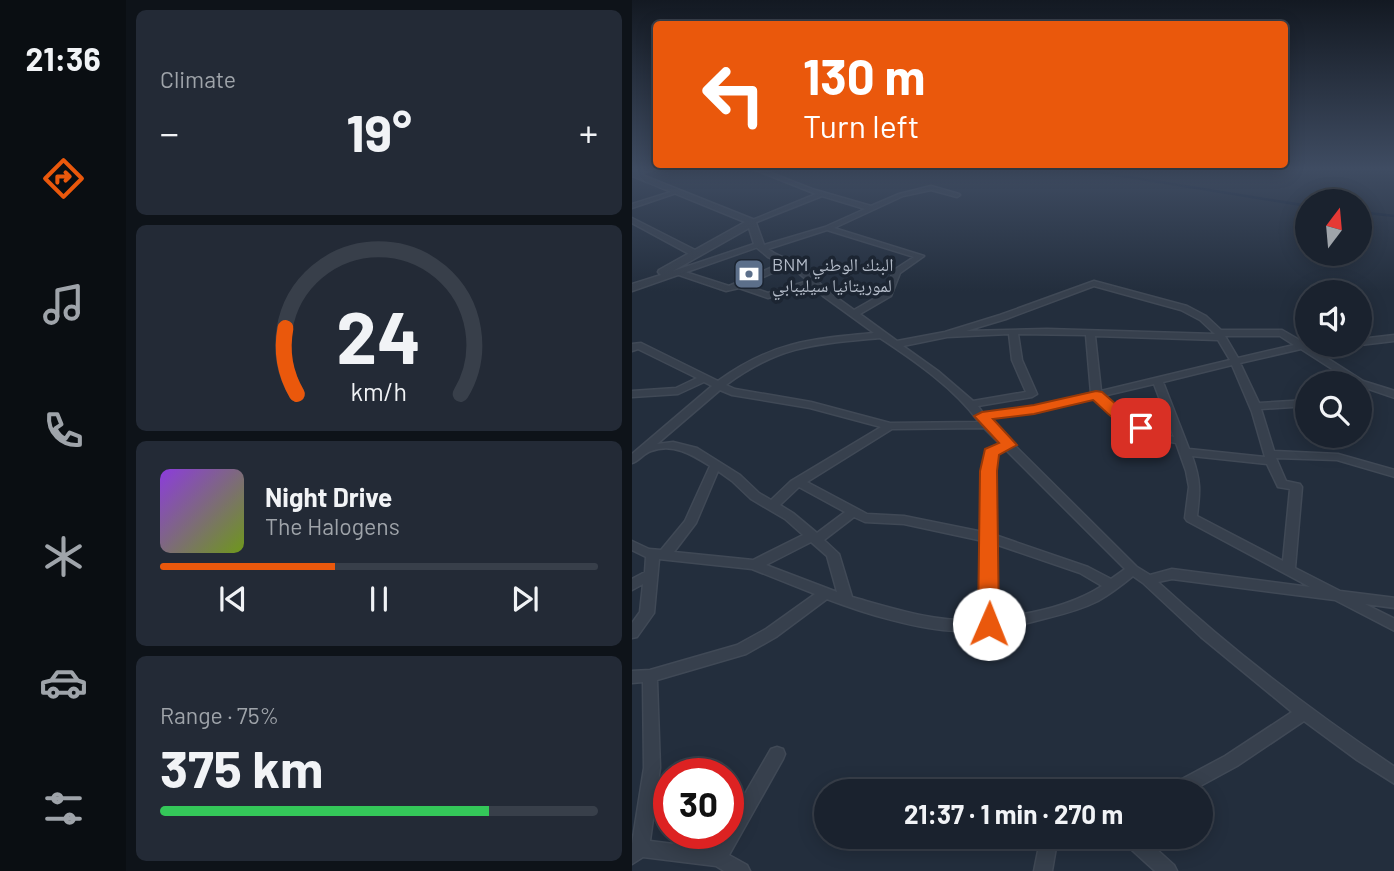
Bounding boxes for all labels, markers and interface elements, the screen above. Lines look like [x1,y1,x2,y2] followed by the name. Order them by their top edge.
[25,39,101,77] text: 21:36
[803,46,925,105] text: 130 m
[688,49,779,140] icon: left
[160,65,236,93] text: Climate
[346,100,412,162] text: 19°
[803,106,920,144] text: Turn left
[160,109,179,155] text: −
[579,109,598,155] text: +
[39,154,88,203] icon: directions
[1295,189,1372,266] north arrow
[1295,189,1372,448] map controls
[772,253,893,301] place label: BNM البنك الوطني لموريتانيا سيليبابي
[732,257,766,291] bank icon: BNM البنك الوطني لموريتانيا سيليبابي
[39,280,88,329] icon: music
[1295,280,1372,357] button: sound
[337,291,421,379] text: 24
[1295,371,1372,448] button: search
[351,376,407,406] text: km/h
[1111,398,1171,458] pin
[39,406,88,455] icon: phone
[1122,409,1160,447] icon: arrive
[265,481,392,512] text: Night Drive
[265,512,400,540] text: The Halogens
[39,532,88,581] icon: climate
[214,580,252,618] icon: previous
[360,580,398,618] icon: pause
[506,580,544,618] icon: next
[952,587,1026,661] position arrow
[39,658,88,707] icon: car
[160,701,279,729] text: Range · 75%
[160,736,323,798] text: 375 km
[653,758,744,849] speed limit sign: 30
[39,784,88,833] icon: filters
[904,798,1123,829] text: 21:37 · 1 min · 270 m

